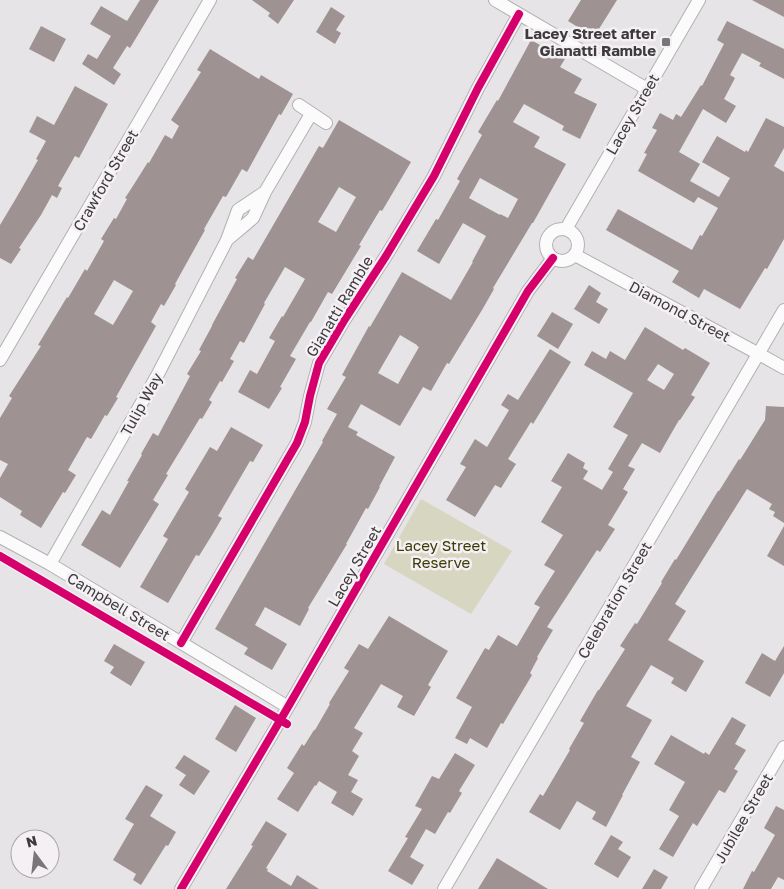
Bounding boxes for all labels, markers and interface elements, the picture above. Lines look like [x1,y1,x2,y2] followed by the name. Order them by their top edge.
[525,24,656,59] place label: Lacey Street after Gianatti Ramble
[660,36,672,48] marker: Lacey Street after Gianatti Ramble
[602,70,662,158] street label: Lacey Street
[69,126,141,234] street label: Crawford Street
[302,252,376,360] street label: Gianatti Ramble
[626,277,734,345] street label: Diamond Street
[116,369,166,439] street label: Tulip Way
[324,522,384,610] street label: Lacey Street
[396,536,486,571] park label: Lacey Street Reserve
[573,538,655,662] street label: Celebration Street
[64,568,174,644] street label: Campbell Street
[710,770,776,866] street label: Jubilee Street
[10,829,60,879] north arrow
[24,831,39,851] text: N

